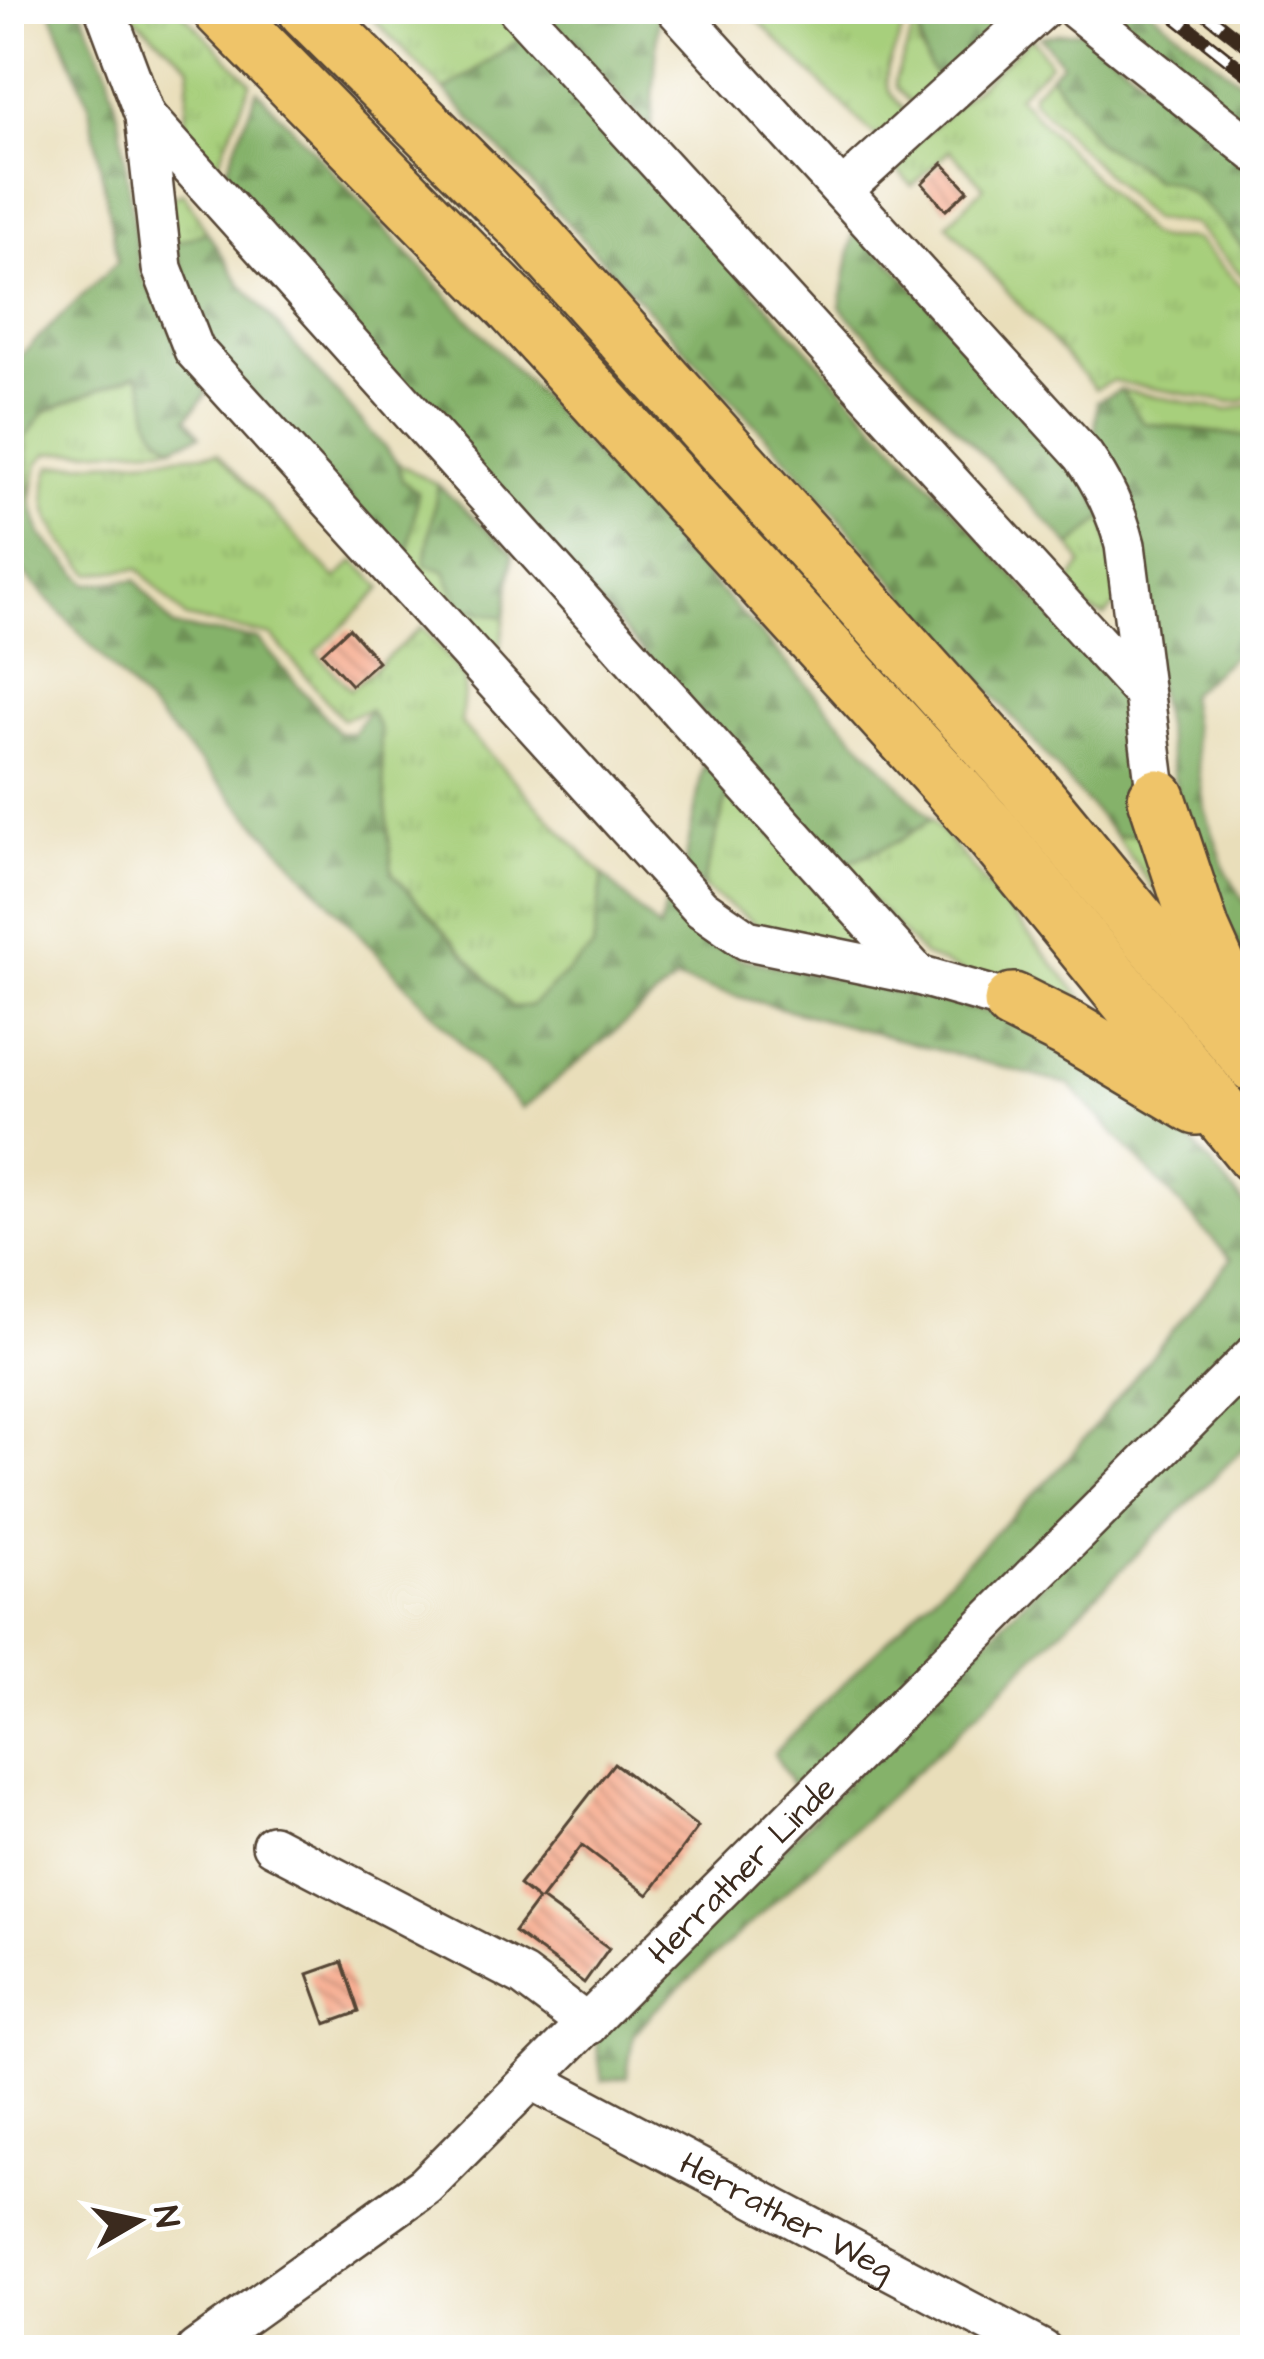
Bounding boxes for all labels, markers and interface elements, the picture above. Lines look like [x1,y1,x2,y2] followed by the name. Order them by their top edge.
[638,1766,847,1975] street label: Herrather Linde
[671,2141,901,2294] street label: Herrather Weg
[78,2161,198,2281] north arrow
[141,2203,190,2231] text: N

